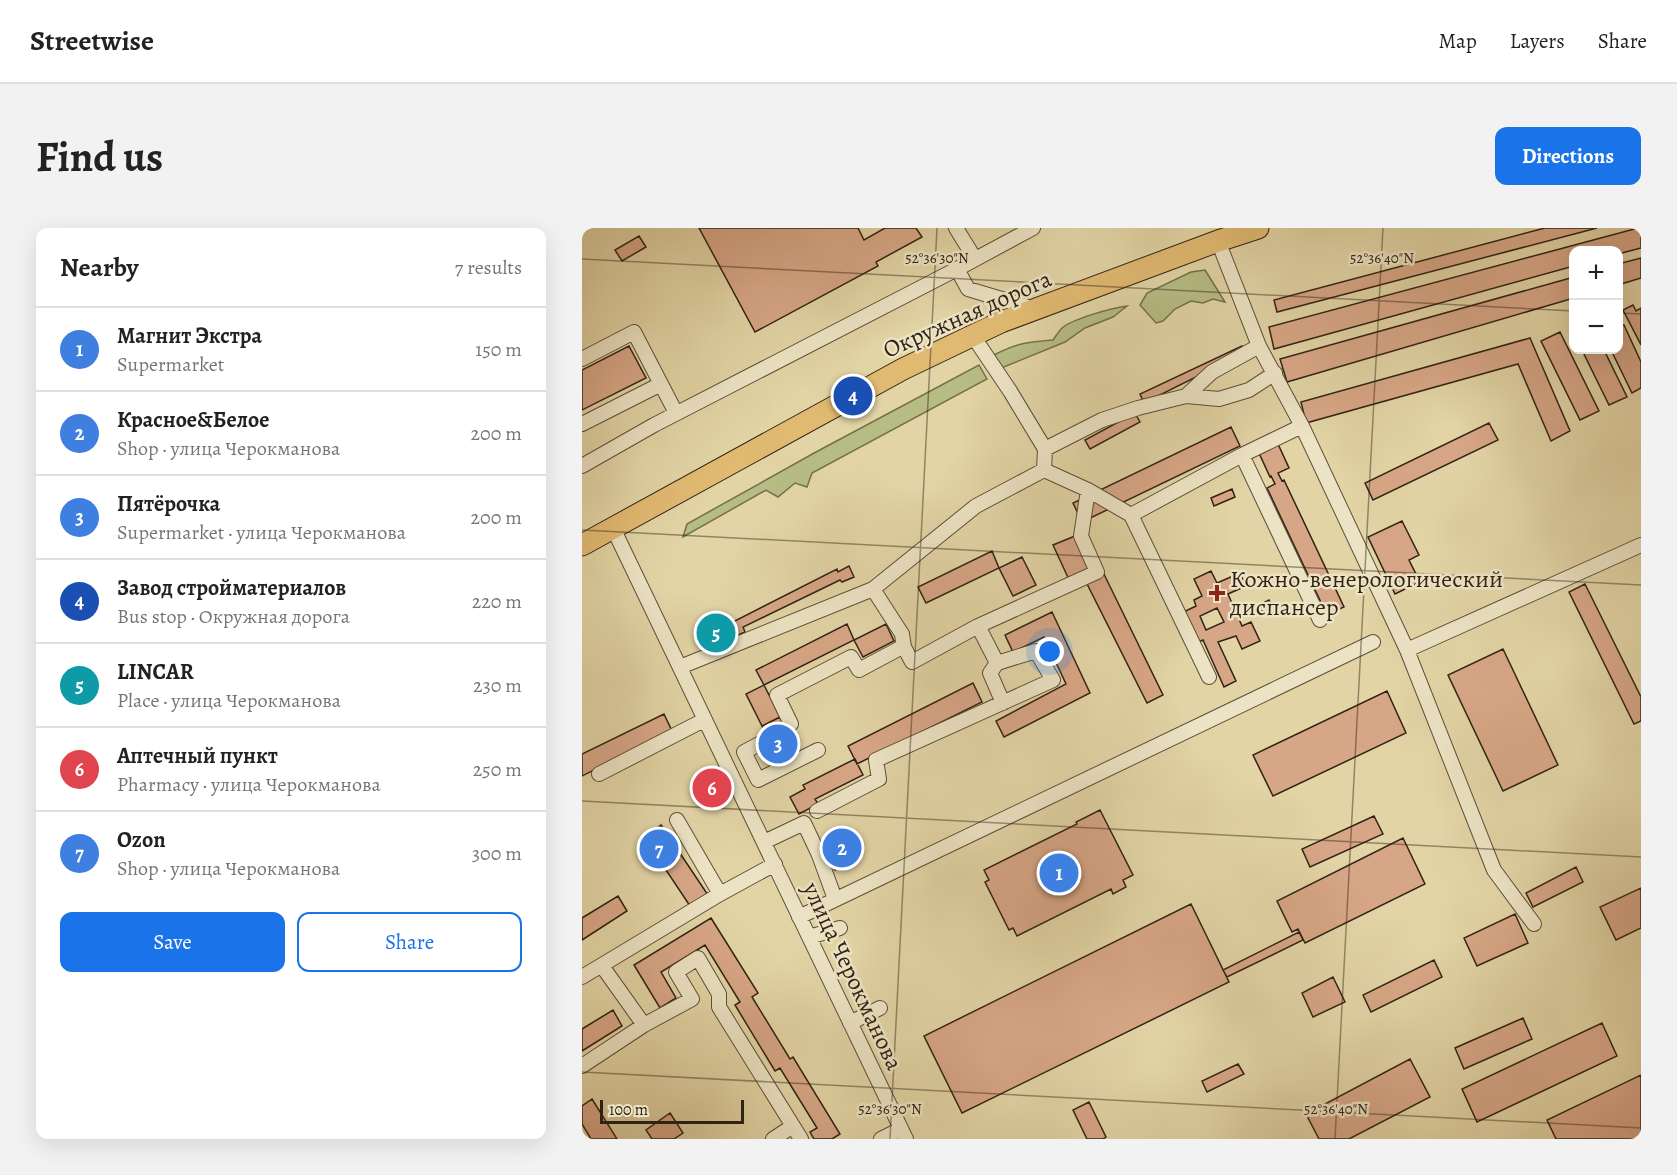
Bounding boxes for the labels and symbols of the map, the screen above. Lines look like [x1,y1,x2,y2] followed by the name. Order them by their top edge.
[905,248,969,268] text: 52°36'30"N
[1350,248,1414,268] text: 52°36'40"N
[878,262,1056,366] street label: Окружная дорога
[834,374,872,418] pin: 4
[1229,563,1503,623] place label: Кожно-венерологический диспансер
[1208,584,1226,602] marker: Кожно-венерологический диспансер
[696,610,736,656] pin: 5
[1035,637,1064,666] your location
[758,722,798,766] pin: 3
[692,766,732,810] pin: 6
[640,826,679,872] pin: 7
[822,826,862,870] pin: 2
[1040,850,1078,896] pin: 1
[795,876,911,1075] street label: улица Черокманова
[600,1097,744,1124] scale bar
[858,1099,922,1119] text: 52°36'30"N
[1304,1099,1368,1119] text: 52°36'40"N

